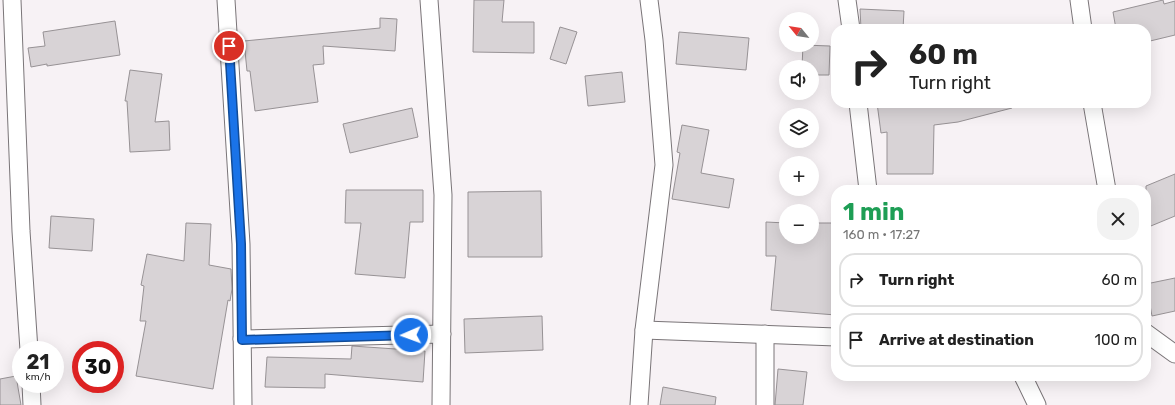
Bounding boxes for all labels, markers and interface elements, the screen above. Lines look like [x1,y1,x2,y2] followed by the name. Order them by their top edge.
[779,12,819,52] north arrow
[779,12,819,244] map controls
[212,29,246,63] pin
[218,35,240,57] icon: arrive
[909,38,978,71] text: 60 m
[843,40,895,92] icon: right
[779,60,819,100] button: sound
[909,72,991,94] text: Turn right
[779,108,819,148] button: layers
[779,156,819,196] button: +
[843,198,904,226] text: 1 min
[1097,198,1139,240] button: close
[779,204,819,244] button: −
[843,227,920,242] text: 160 m · 17:27
[845,269,867,291] icon: right
[879,271,954,289] text: Turn right
[1101,271,1137,289] text: 60 m
[390,314,432,356] position arrow
[845,329,867,351] icon: arrive
[879,331,1034,349] text: Arrive at destination
[1095,331,1137,349] text: 100 m
[72,341,124,393] speed limit sign: 30
[27,350,49,374] text: 21
[26,371,50,383] text: km/h

